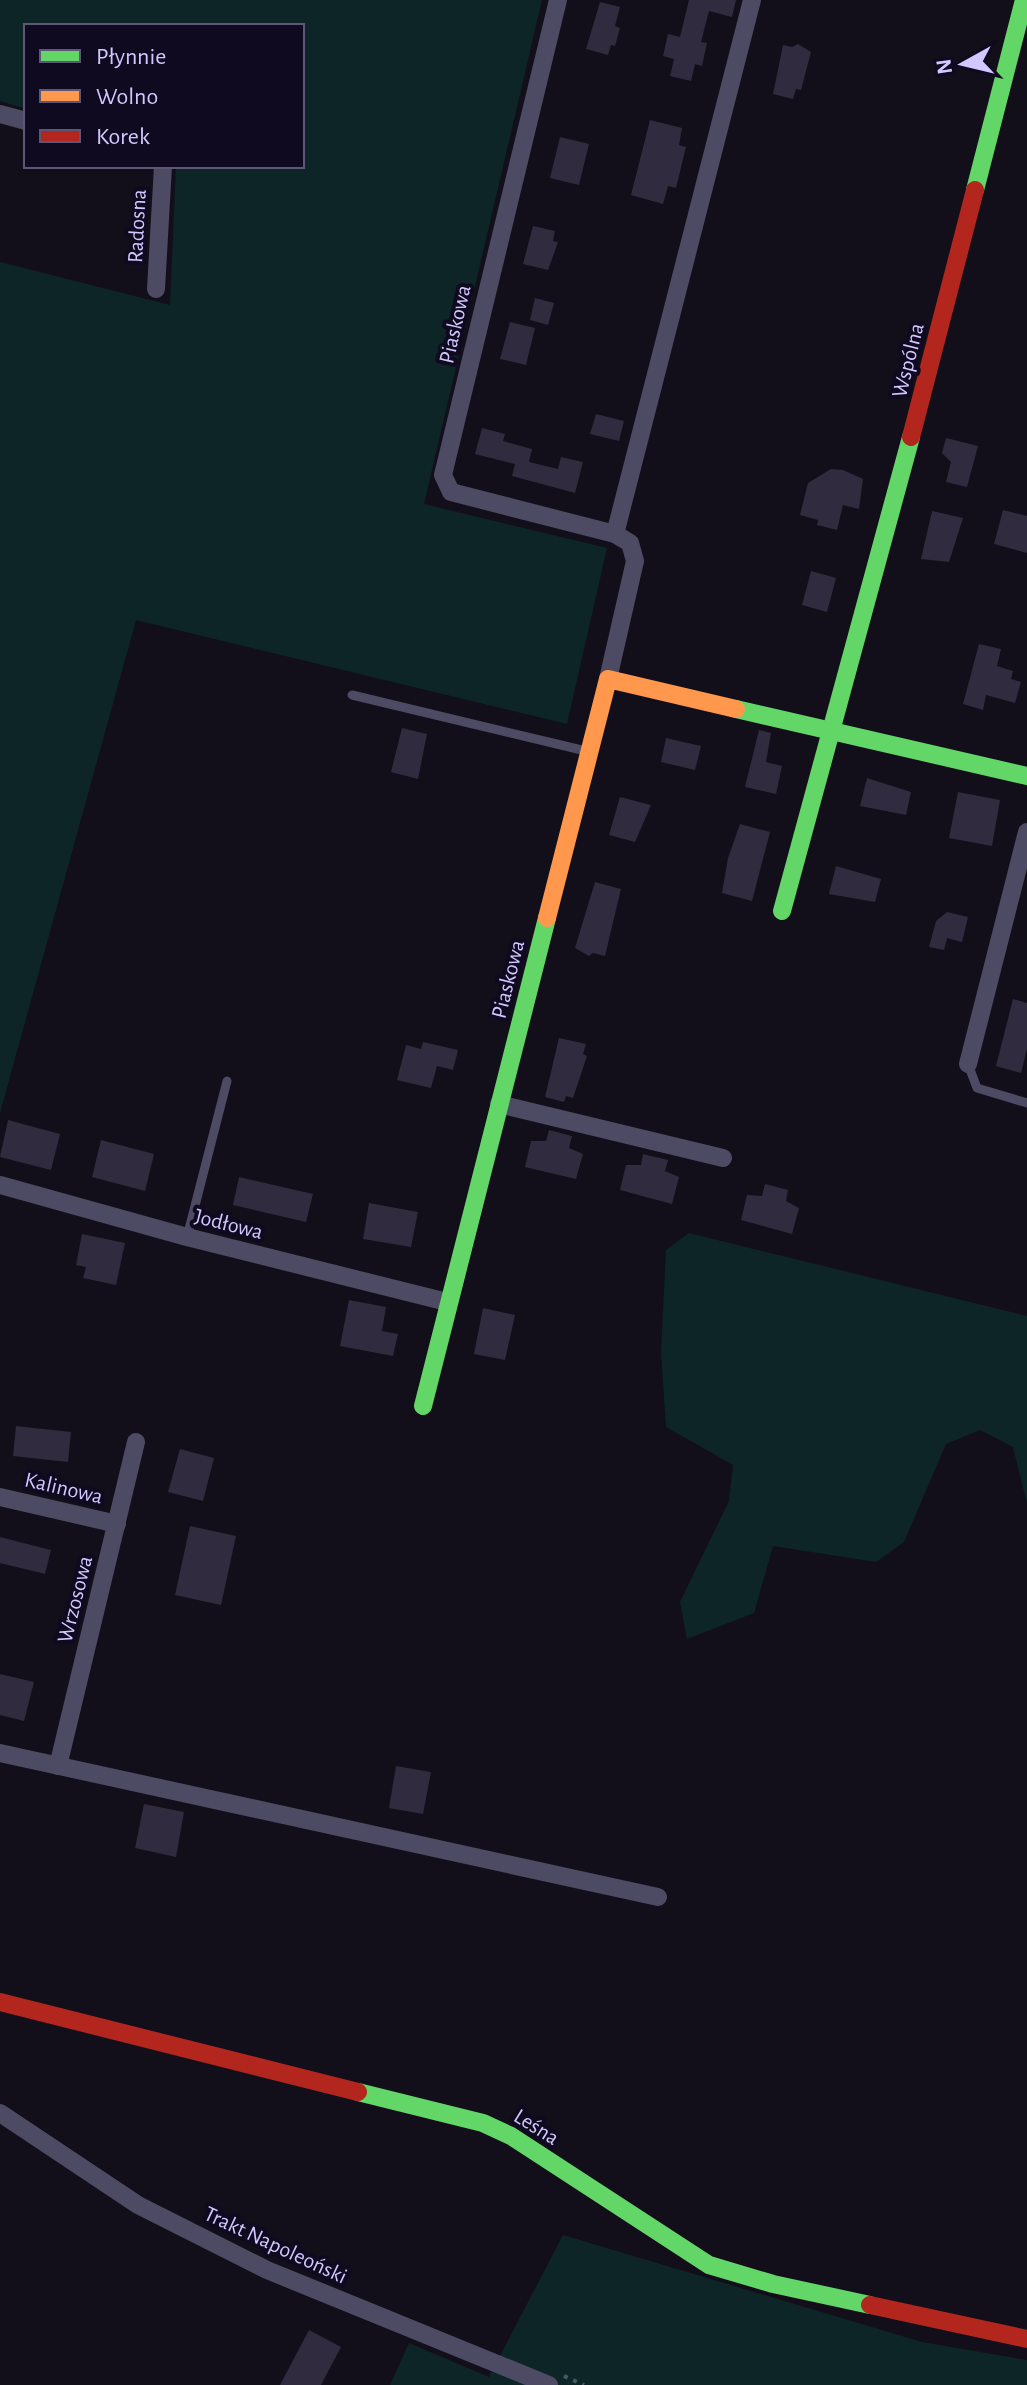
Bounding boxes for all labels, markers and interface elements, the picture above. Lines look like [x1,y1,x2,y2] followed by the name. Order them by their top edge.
[24,24,304,168] legend
[923,24,1003,104] north arrow
[96,45,166,69] text: Płynnie
[932,58,956,76] text: N
[96,85,158,109] text: Wolno
[96,125,150,149] text: Korek
[124,189,150,263] street label: Radosna
[435,283,475,366] street label: Piaskowa
[888,321,928,400] street label: Wspólna
[488,938,528,1021] street label: Piaskowa
[192,1205,265,1243] street label: Jodłowa
[23,1468,105,1508] street label: Kalinowa
[54,1554,96,1645] street label: Wrzosowa
[510,2105,563,2149] street label: Leśna
[201,2202,350,2288] street label: Trakt Napoleoński

